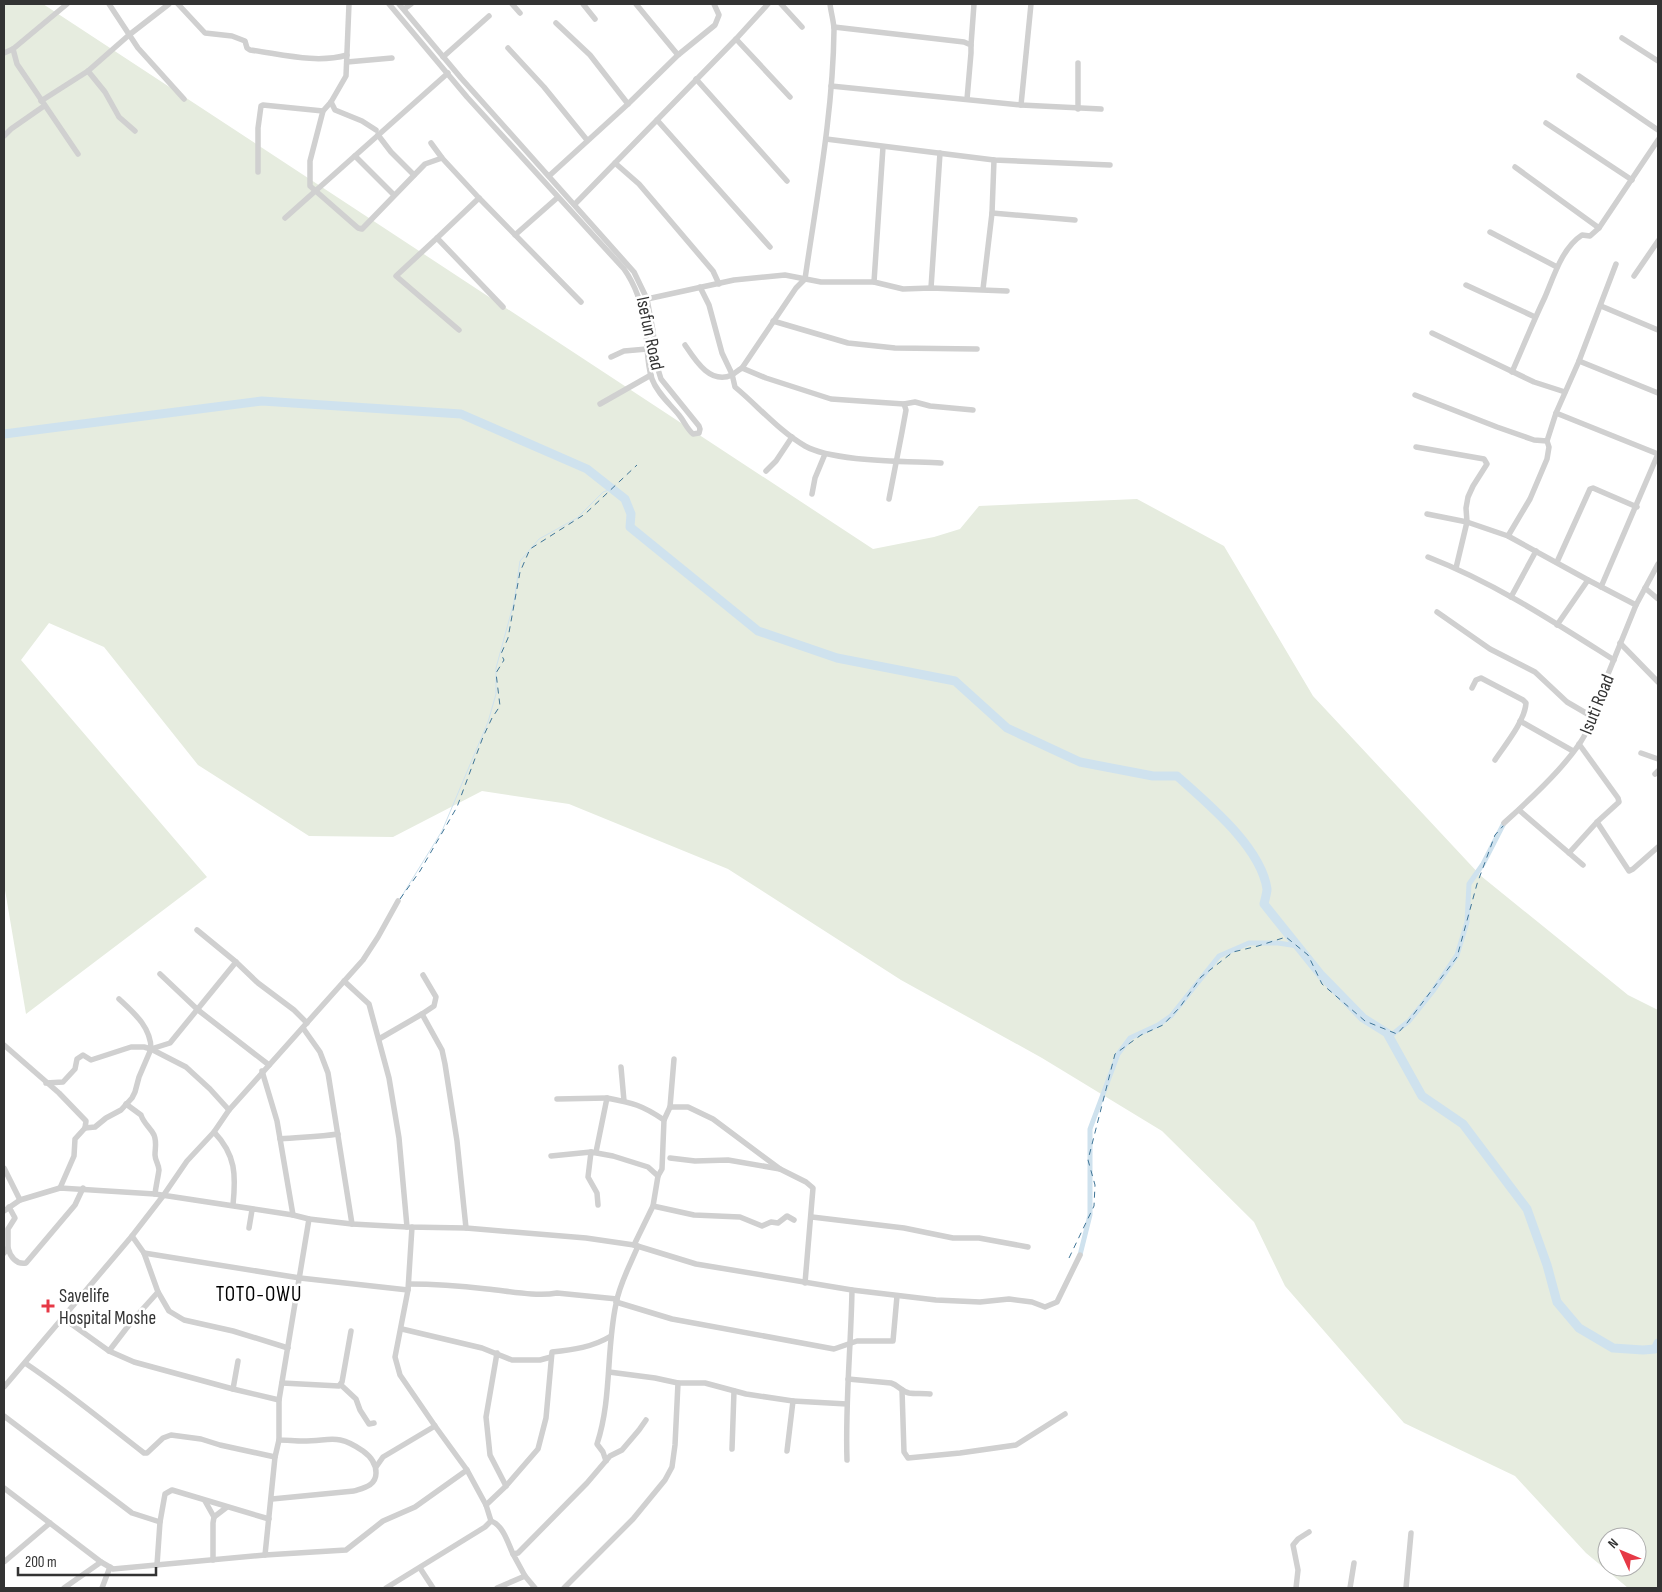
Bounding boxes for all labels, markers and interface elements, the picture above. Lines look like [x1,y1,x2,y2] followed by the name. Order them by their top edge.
[631,294,669,372] street label: Isefun Road
[1575,671,1620,738] street label: Isuti Road
[216,1282,302,1307] district label: TOTO-OWU
[59,1285,156,1330] place label: Savelife Hospital Moshe
[41,1299,55,1313] marker: Savelife Hospital Moshe
[1597,1527,1647,1577] north arrow
[1604,1535,1622,1552] text: N
[18,1544,155,1576] scale bar
[25,1553,57,1572] text: 200 m

